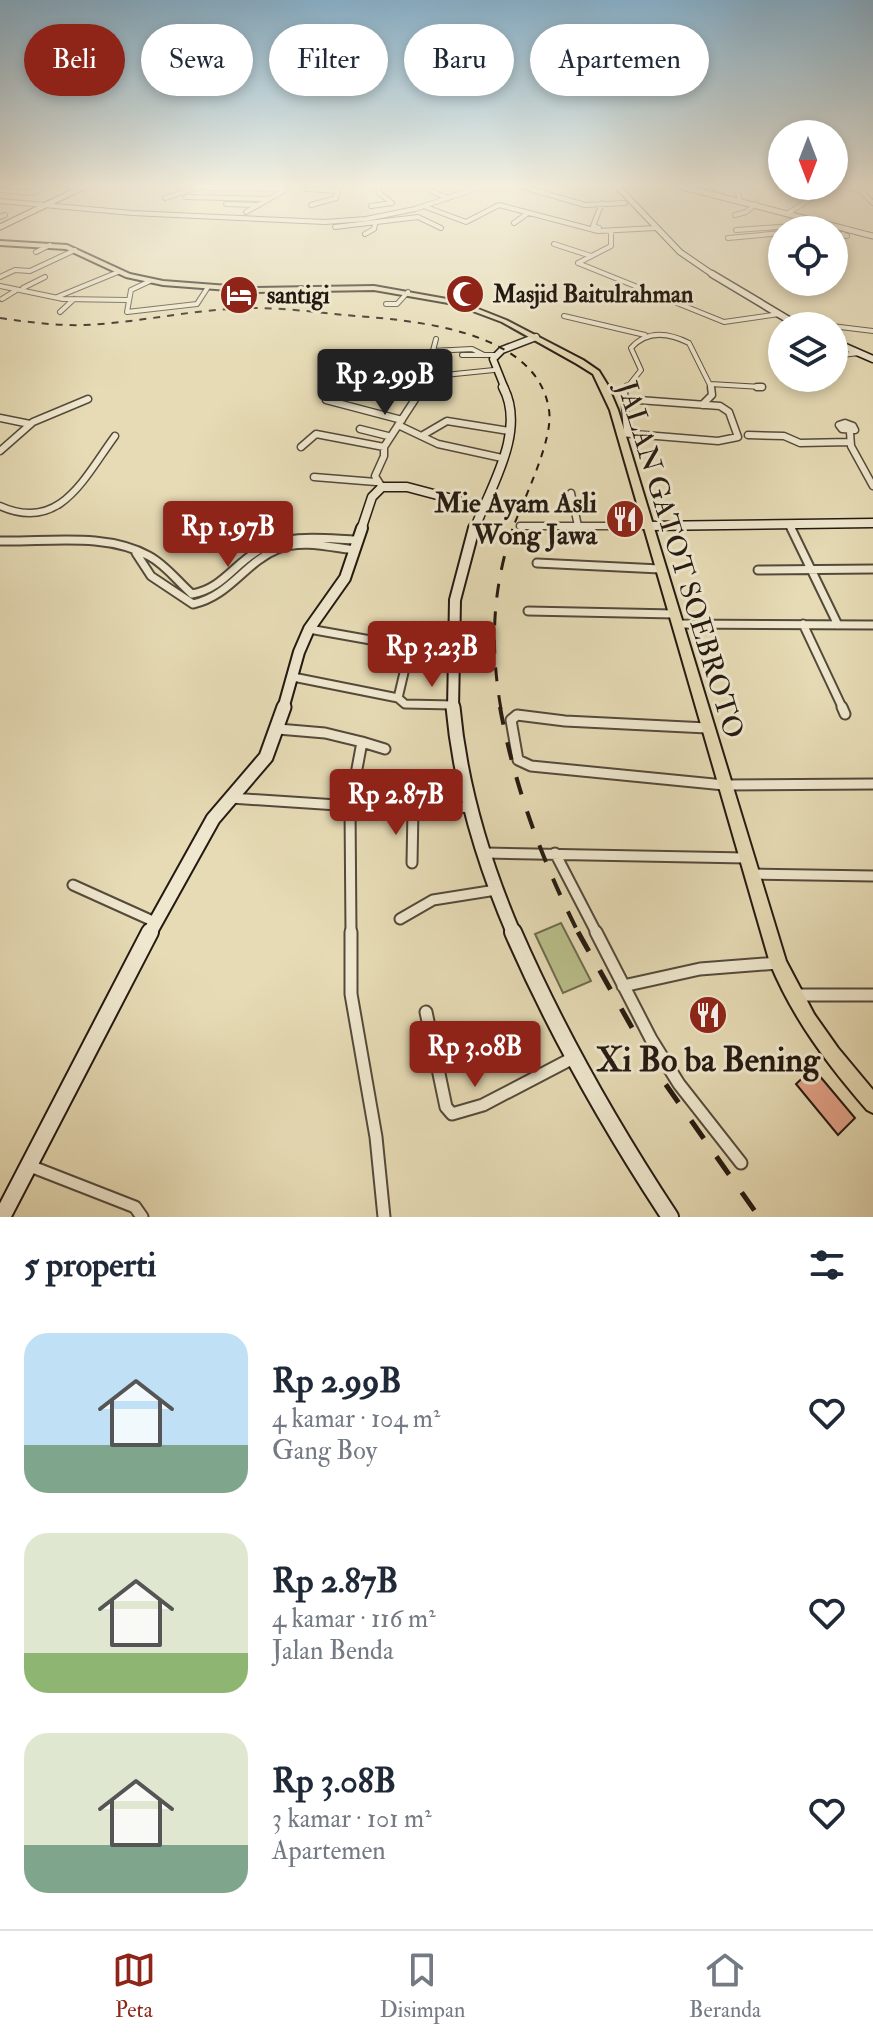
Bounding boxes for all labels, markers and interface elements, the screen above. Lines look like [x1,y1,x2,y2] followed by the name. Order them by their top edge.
[24,24,125,96] chip: Beli
[141,24,253,96] chip: Sewa
[269,24,388,96] chip: Filter
[404,24,514,96] chip: Baru
[530,24,709,96] chip: Apartemen
[768,120,848,200] north arrow
[768,120,848,392] map controls
[768,216,848,296] button: locate
[444,273,486,315] mosque icon: Masjid Baitulrahman
[218,274,260,316] hotel icon: santigi
[492,279,694,310] place label: Masjid Baitulrahman
[267,280,330,311] place label: santigi
[768,312,848,392] button: layers
[302,349,468,417] pin: Rp 2.99B
[335,359,435,391] text: Rp 2.99B
[609,376,751,743] street label: JALAN GATOT SOEBROTO
[434,486,598,553] place label: Mie Ayam Asli Wong Jawa
[604,498,646,540] restaurant icon: Mie Ayam Asli Wong Jawa
[145,501,311,569] pin: Rp 1.97B
[181,511,275,543] text: Rp 1.97B
[349,621,515,689] pin: Rp 3.23B
[386,631,478,663] text: Rp 3.23B
[313,769,479,837] pin: Rp 2.87B
[348,779,444,811] text: Rp 2.87B
[687,994,729,1036] restaurant icon: Xi Bo ba Bening
[392,1021,558,1089] pin: Rp 3.08B
[428,1031,522,1063] text: Rp 3.08B
[596,1039,821,1082] place label: Xi Bo ba Bening
[805,1243,849,1287] icon: filters
[24,1244,156,1287] text: 5 properti
[272,1360,402,1403] text: Rp 2.99B
[88,1365,184,1461] icon: home
[805,1391,849,1435] icon: heart
[272,1403,440,1435] text: 4 kamar · 104 m²
[272,1435,377,1467] text: Gang Boy
[272,1560,398,1603] text: Rp 2.87B
[88,1565,184,1661] icon: home
[805,1591,849,1635] icon: heart
[272,1603,436,1635] text: 4 kamar · 116 m²
[272,1635,394,1667] text: Jalan Benda
[272,1760,396,1803] text: Rp 3.08B
[88,1765,184,1861] icon: home
[805,1791,849,1835] icon: heart
[272,1803,432,1835] text: 3 kamar · 101 m²
[272,1835,386,1867] text: Apartemen
[112,1948,156,2024] tab: Peta
[380,1948,465,2024] tab: Disimpan
[689,1948,761,2024] tab: Beranda

